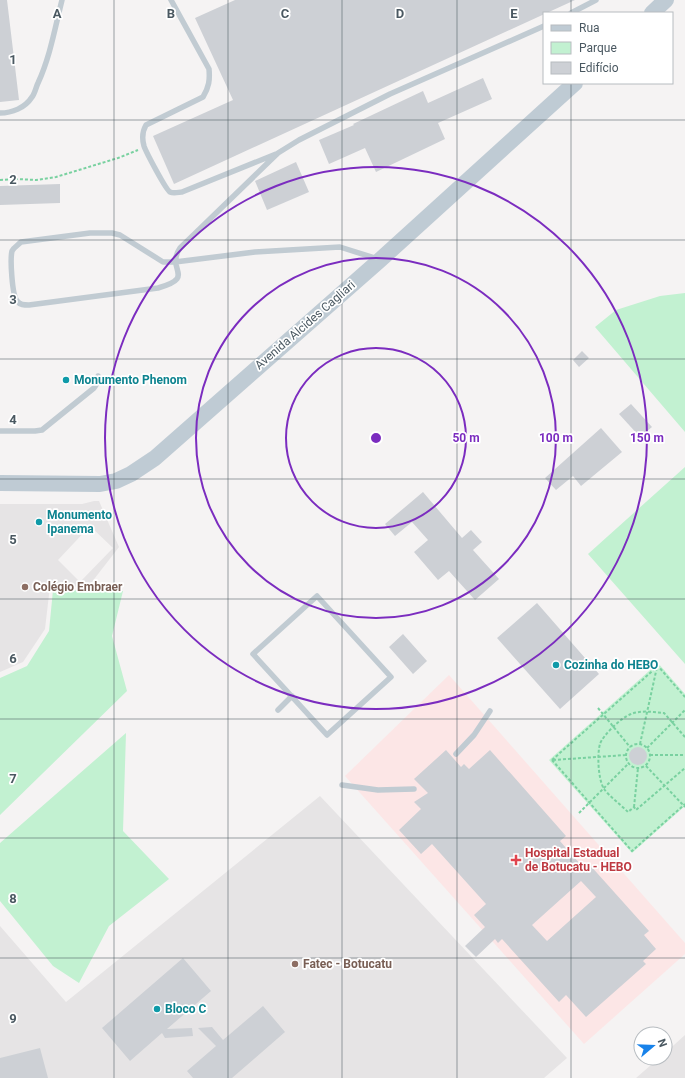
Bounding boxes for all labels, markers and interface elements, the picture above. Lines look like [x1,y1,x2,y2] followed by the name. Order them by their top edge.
[53,6,62,21] text: A
[167,6,175,21] text: B
[281,6,290,21] text: C
[396,6,404,21] text: D
[510,6,518,21] text: E
[543,12,673,84] legend
[579,21,600,35] text: Rua
[579,41,617,55] text: Parque
[9,52,17,67] text: 1
[579,61,619,75] text: Edifício
[9,172,17,187] text: 2
[252,278,358,372] street label: Avenida Alcides Cagliari
[9,292,17,307] text: 3
[74,373,187,387] place label: Monumento Phenom
[61,375,71,385] marker: Monumento Phenom
[9,412,17,427] text: 4
[369,431,383,445] centre of rings
[452,431,480,445] text: 50 m
[539,431,573,445] text: 100 m
[630,431,664,445] text: 150 m
[47,508,112,536] place label: Monumento Ipanema
[34,517,44,527] marker: Monumento Ipanema
[9,532,17,547] text: 5
[33,580,123,594] place label: Colégio Embraer
[20,582,30,592] marker: Colégio Embraer
[9,651,17,666] text: 6
[564,658,658,672] place label: Cozinha do HEBO
[551,660,561,670] marker: Cozinha do HEBO
[9,771,17,786] text: 7
[525,846,632,874] place label: Hospital Estadual de Botucatu - HEBO
[510,854,522,866] marker: Hospital Estadual de Botucatu - HEBO
[9,891,17,906] text: 8
[303,957,392,971] place label: Fatec - Botucatu
[290,959,300,969] marker: Fatec - Botucatu
[165,1002,207,1016] place label: Bloco C
[152,1004,162,1014] marker: Bloco C
[9,1011,17,1026] text: 9
[633,1026,673,1066] north arrow
[655,1037,669,1049] text: N

